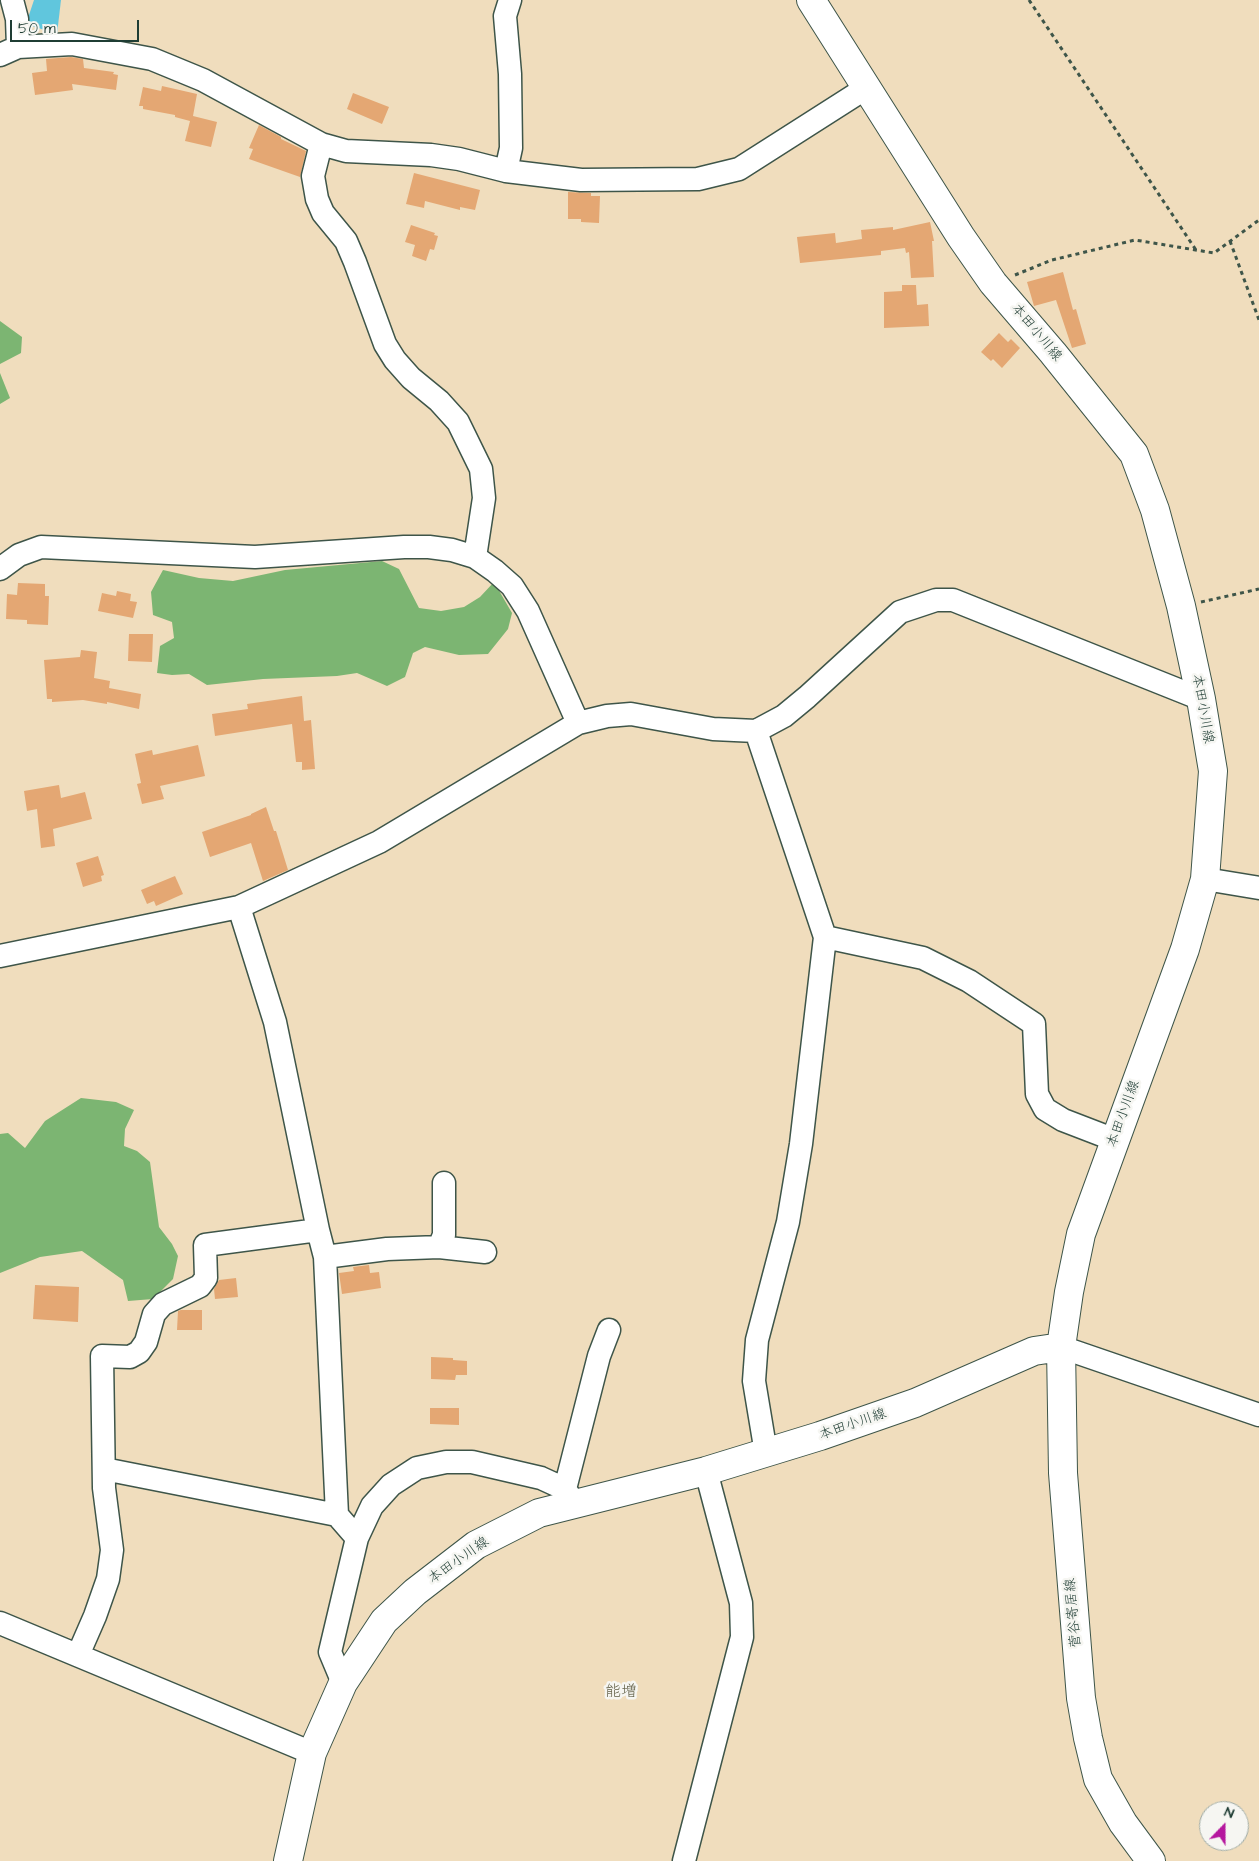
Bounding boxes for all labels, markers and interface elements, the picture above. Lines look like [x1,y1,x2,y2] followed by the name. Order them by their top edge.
[12,10,141,42] scale bar
[18,18,56,39] text: 50 m
[1007,301,1065,365] street label: 本田小川線
[1188,673,1216,745] street label: 本田小川線
[1104,1078,1144,1150] street label: 本田小川線
[817,1406,889,1444] street label: 本田小川線
[426,1534,492,1588] street label: 本田小川線
[1063,1577,1085,1649] street label: 菅谷寄居線
[605,1683,637,1703] district label: 能増
[1199,1801,1249,1851] north arrow
[1221,1802,1237,1824] text: N

